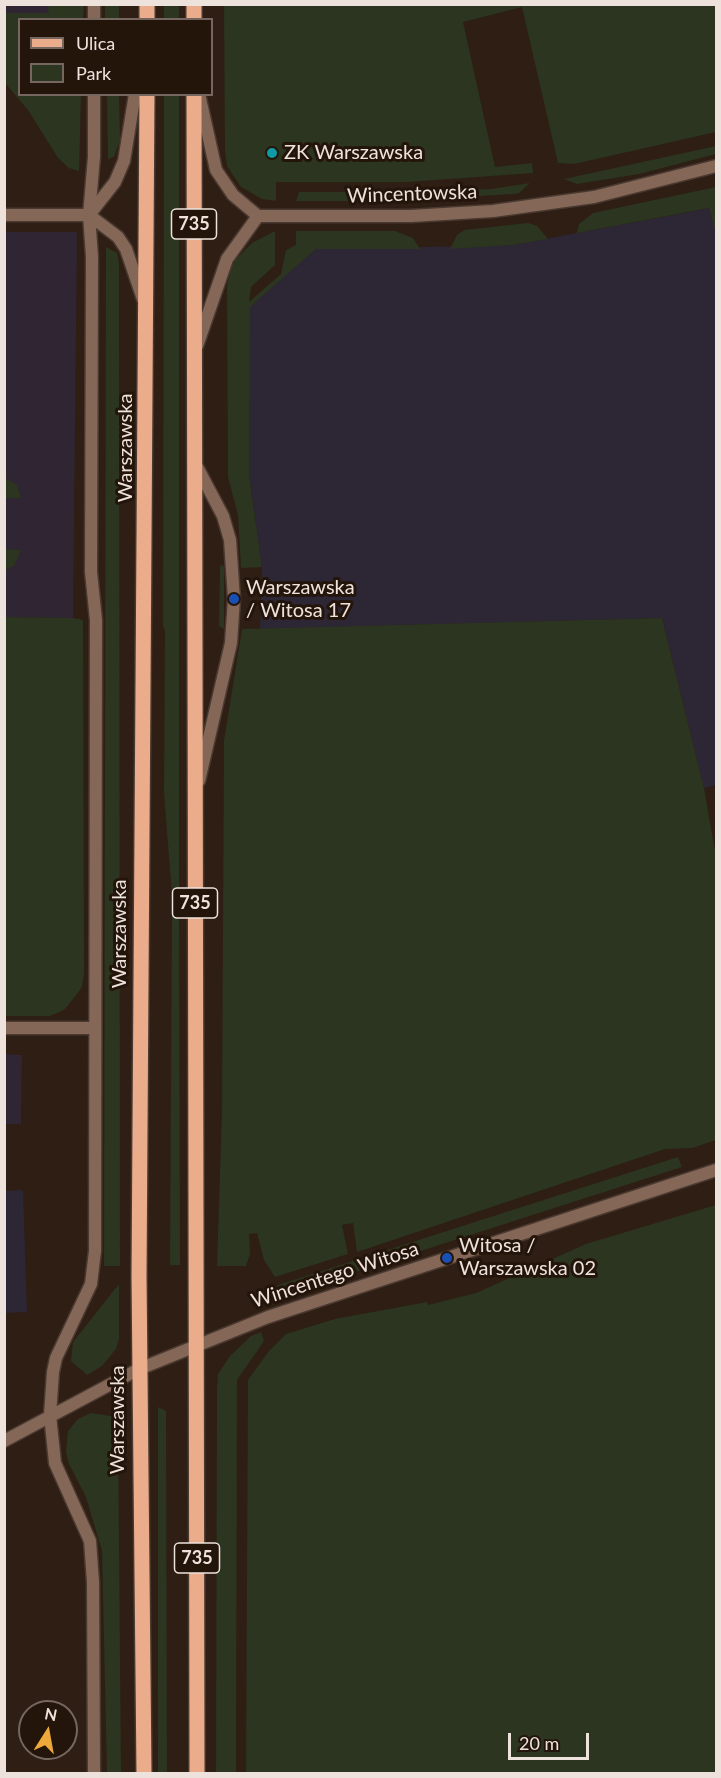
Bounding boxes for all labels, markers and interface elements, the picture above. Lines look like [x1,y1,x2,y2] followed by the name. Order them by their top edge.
[18,18,213,96] legend
[76,32,115,54] text: Ulica
[76,62,111,84] text: Park
[284,141,423,165] place label: ZK Warszawska
[265,146,279,160] marker: ZK Warszawska
[346,180,478,208] street label: Wincentowska
[172,209,216,239] road number: 735
[114,394,138,502] street label: Warszawska
[246,576,355,623] place label: Warszawska / Witosa 17
[227,592,241,606] marker: Warszawska / Witosa 17
[108,880,132,988] street label: Warszawska
[172,888,218,918] road number: 735
[459,1234,596,1281] place label: Witosa / Warszawska 02
[248,1237,422,1313] street label: Wincentego Witosa
[440,1251,454,1265] marker: Witosa / Warszawska 02
[106,1366,130,1474] street label: Warszawska
[174,1543,220,1573] road number: 735
[18,1700,78,1760] north arrow
[43,1703,59,1724] text: N
[511,1721,592,1759] scale bar
[519,1732,559,1754] text: 20 m

